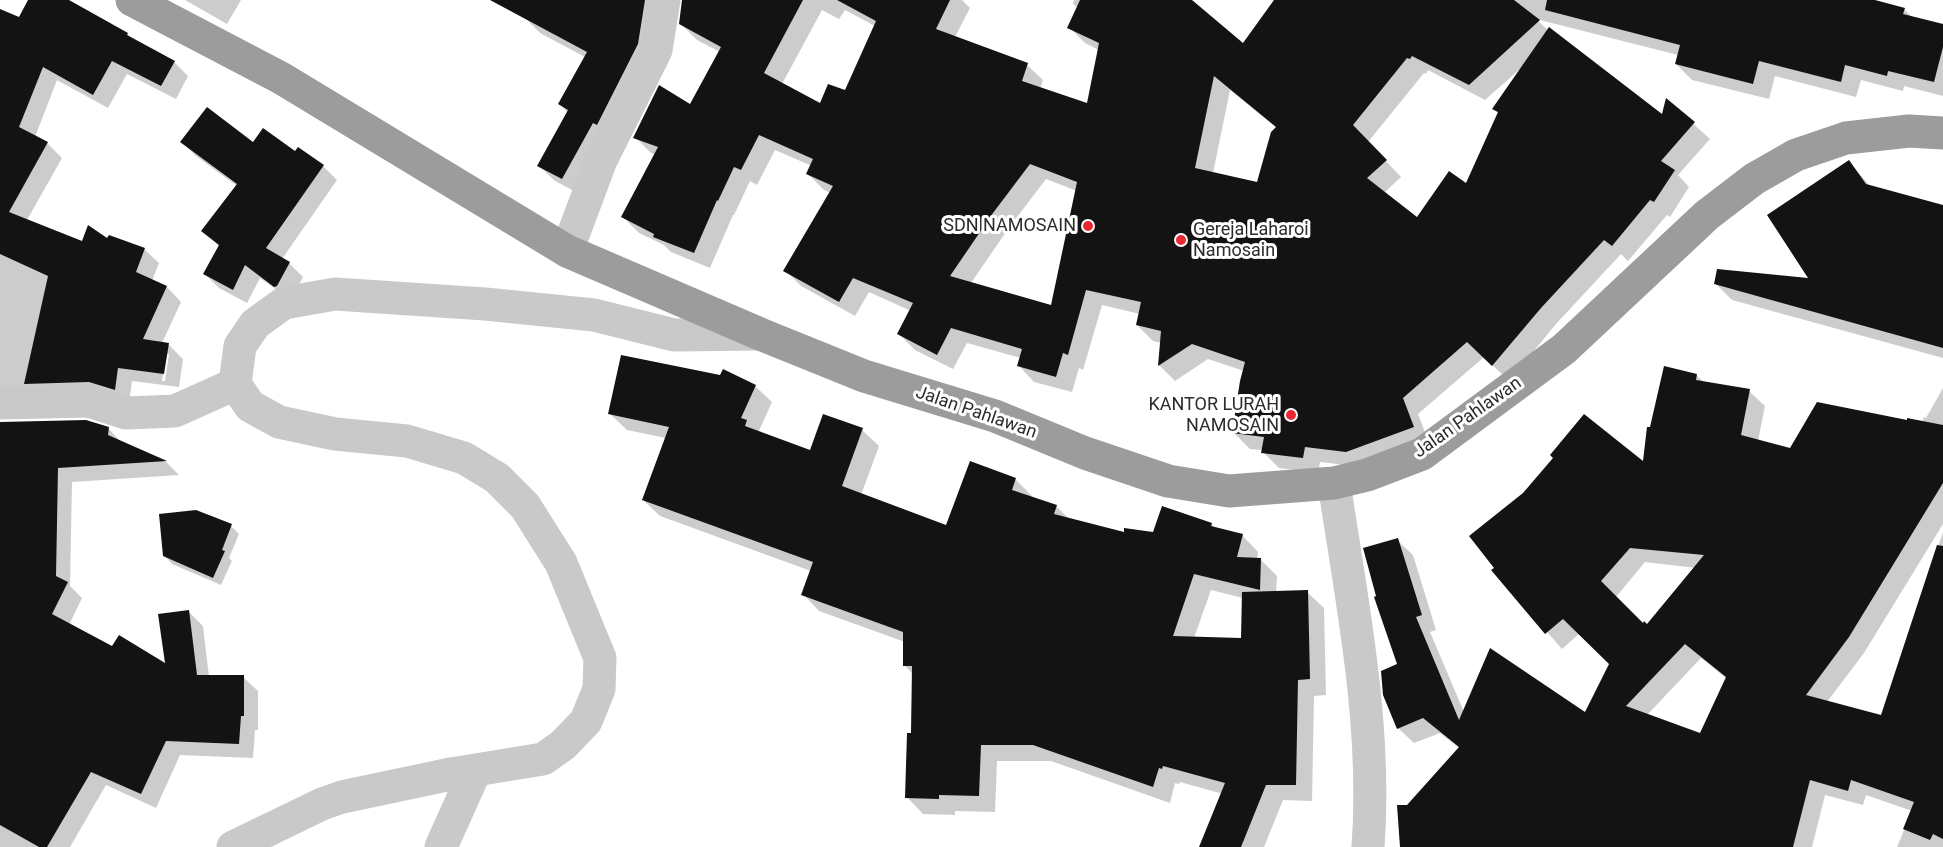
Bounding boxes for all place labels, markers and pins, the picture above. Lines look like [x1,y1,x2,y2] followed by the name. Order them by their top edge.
[943,215,1076,237] place label: SDN NAMOSAIN
[1081,219,1095,233] marker: SDN NAMOSAIN
[1193,219,1309,262] place label: Gereja Laharoi Namosain
[1174,233,1188,247] marker: Gereja Laharoi Namosain
[1148,394,1279,436] place label: KANTOR LURAH NAMOSAIN
[1284,408,1298,422] marker: KANTOR LURAH NAMOSAIN

